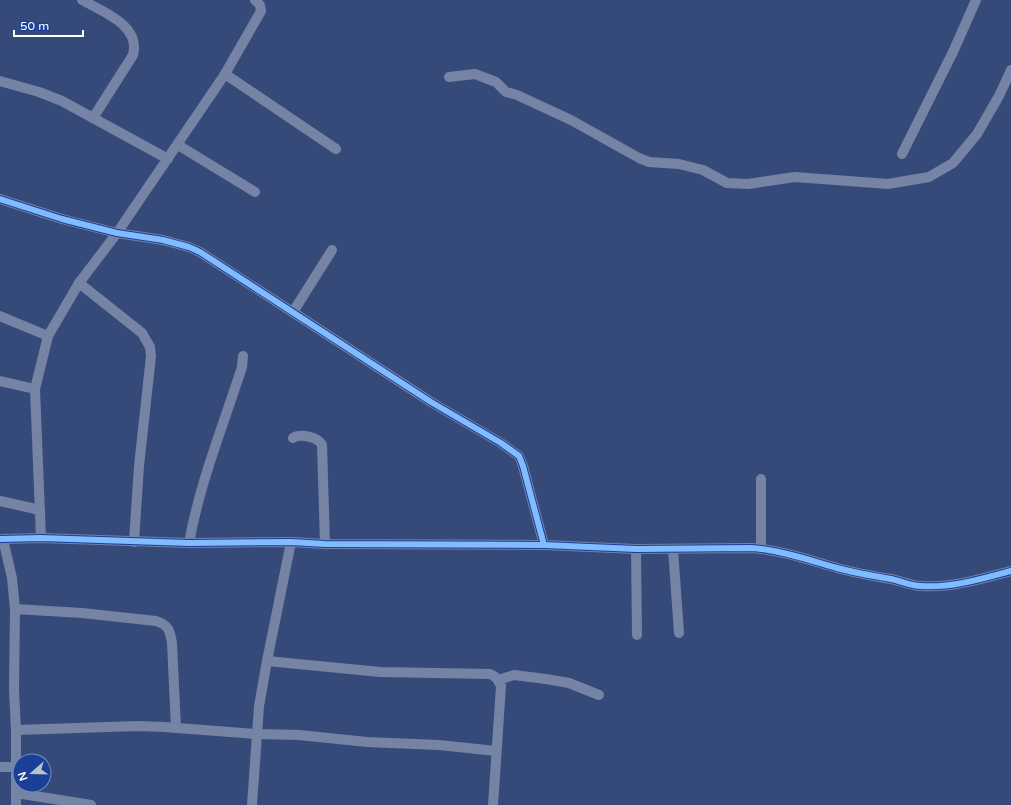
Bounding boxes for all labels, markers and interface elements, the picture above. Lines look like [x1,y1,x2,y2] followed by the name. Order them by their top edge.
[14,12,83,38] scale bar
[20,19,49,33] text: 50 m
[12,753,52,793] north arrow
[15,770,31,783] text: N

